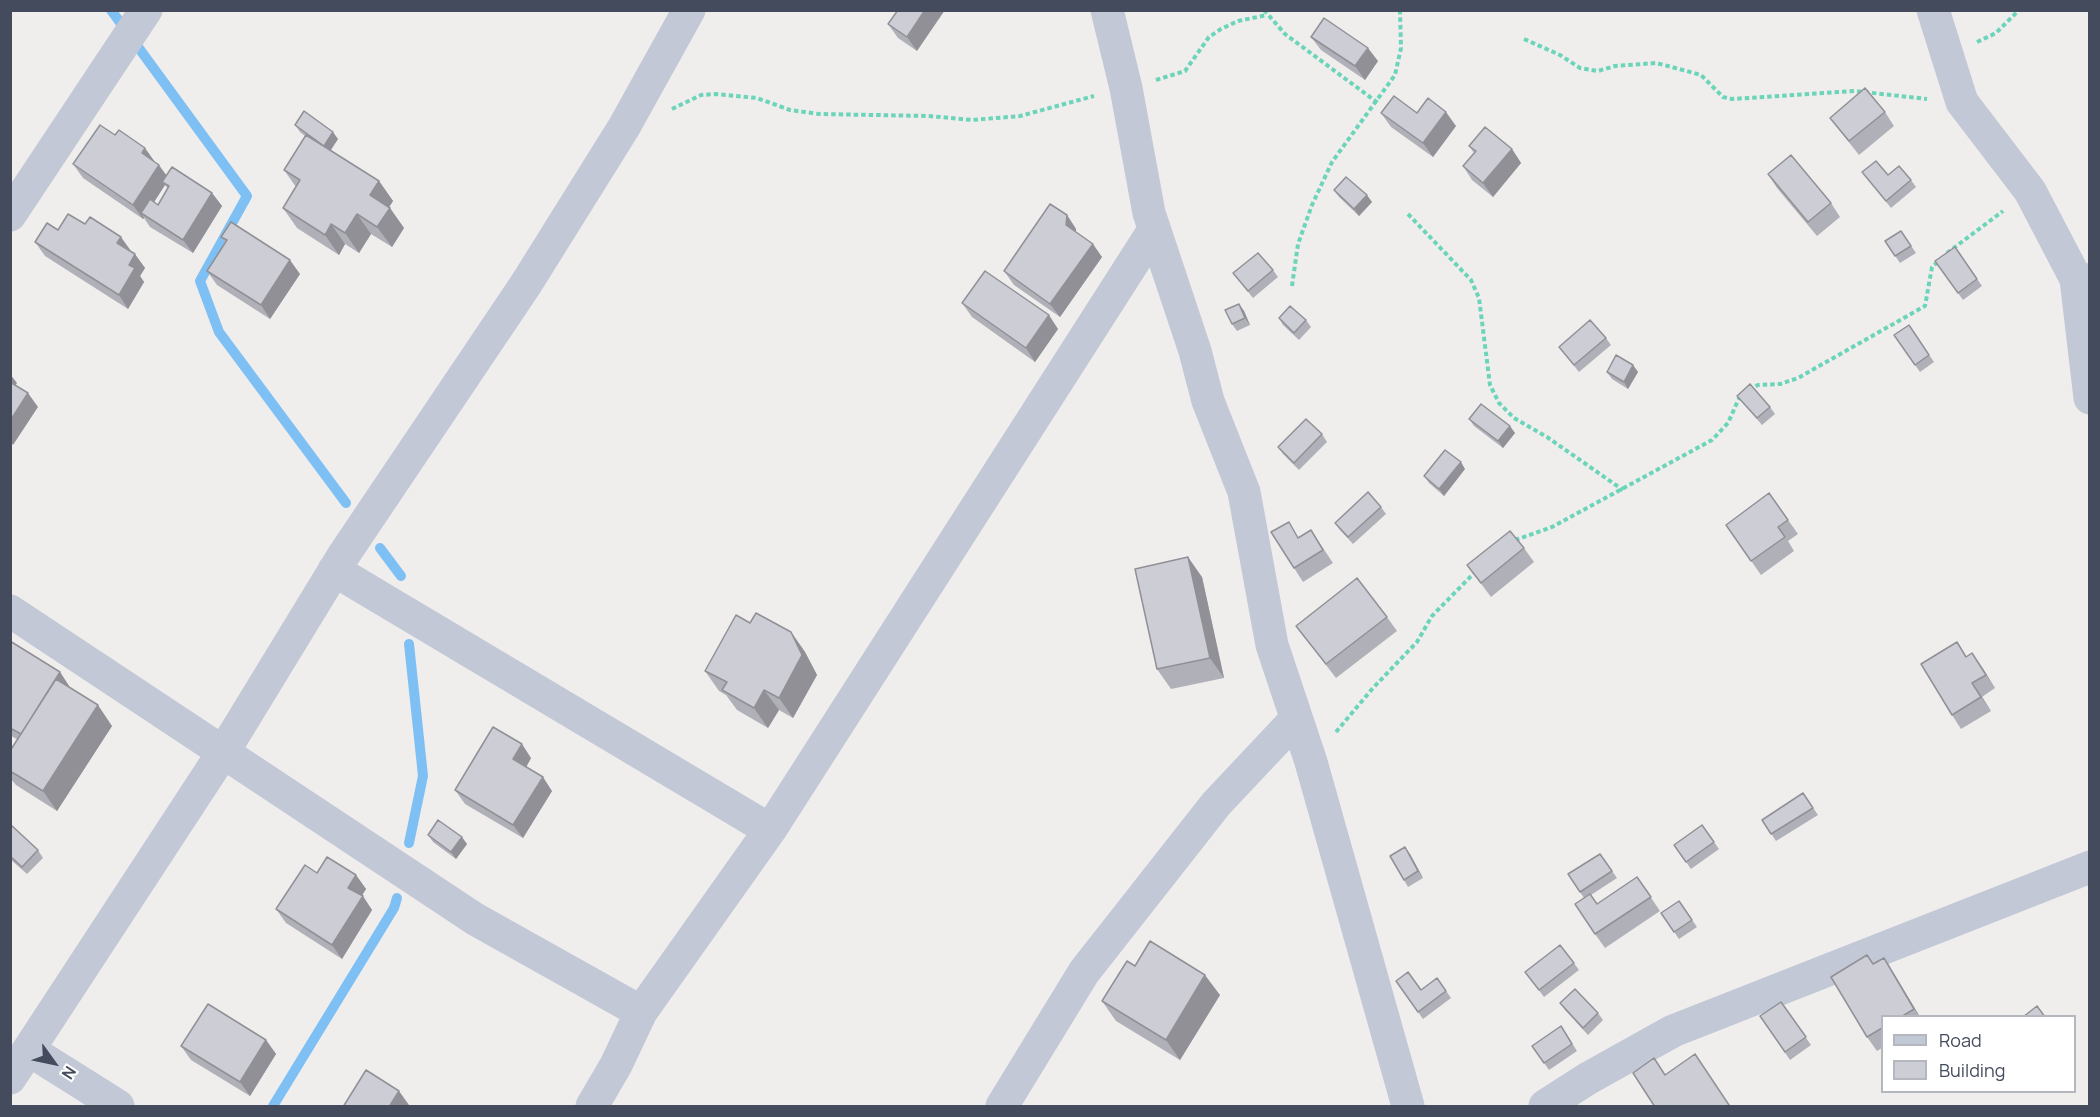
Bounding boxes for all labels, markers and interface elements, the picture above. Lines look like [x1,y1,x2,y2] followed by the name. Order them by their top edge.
[1881,1015,2076,1093] legend
[1939,1028,1982,1052] text: Road
[24,1033,84,1093] north arrow
[1939,1058,2005,1082] text: Building
[57,1062,81,1084] text: N

